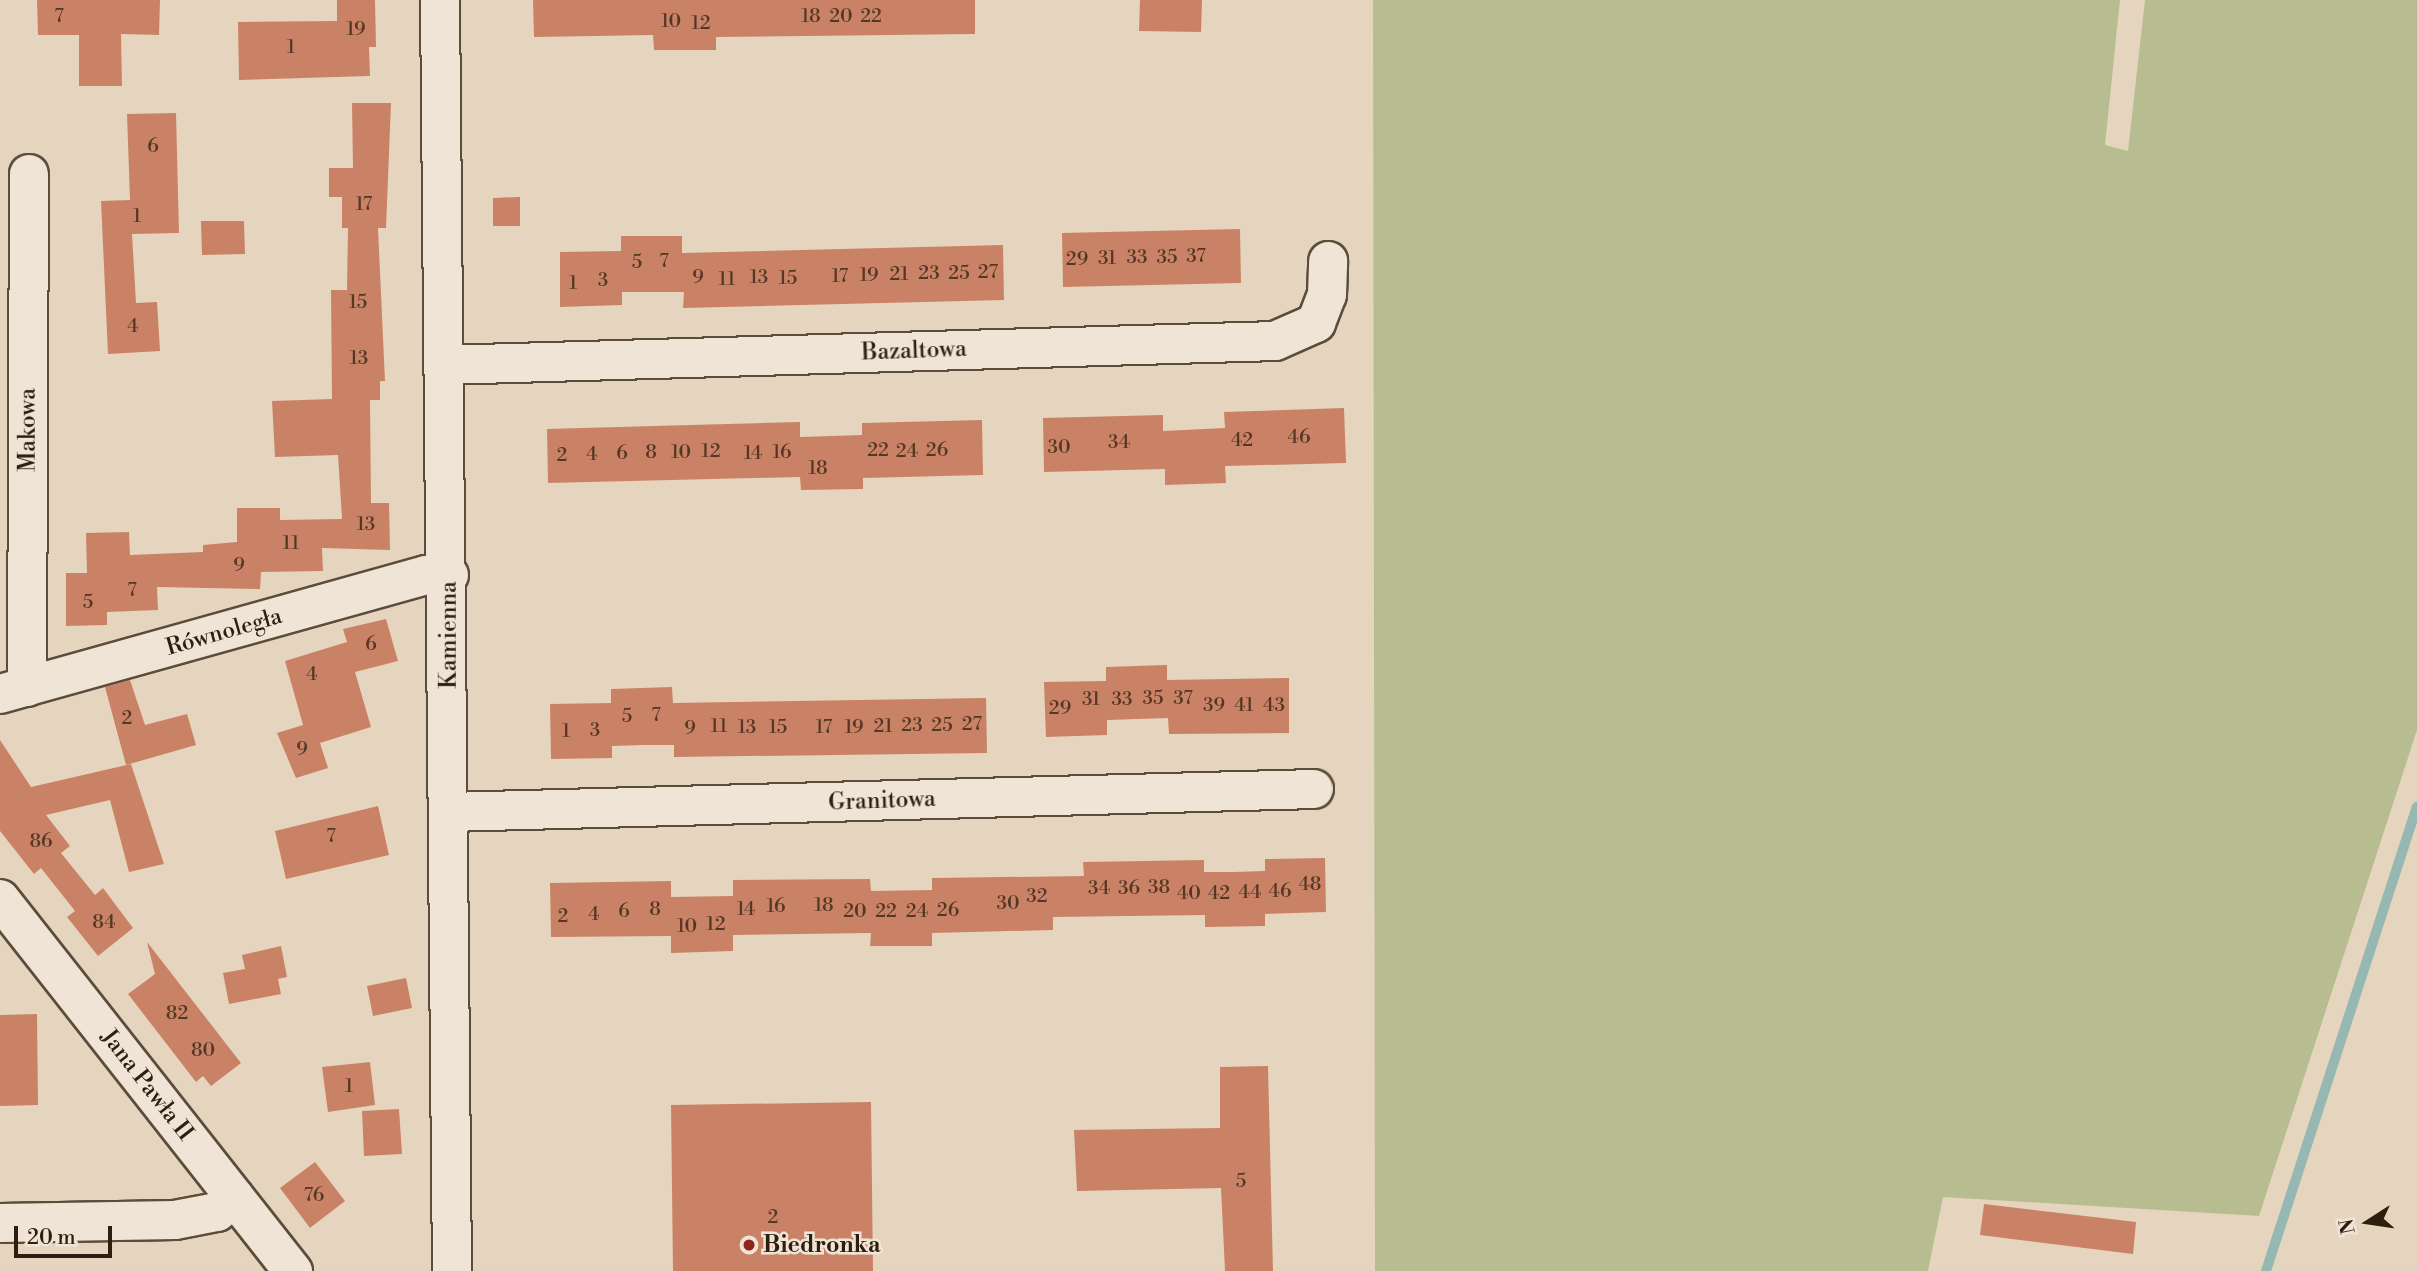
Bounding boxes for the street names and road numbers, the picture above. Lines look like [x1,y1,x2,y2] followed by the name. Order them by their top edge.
[861,335,967,367] street label: Bazaltowa
[14,388,42,472] street label: Makowa
[435,581,463,689] street label: Kamienna
[163,602,285,662] street label: Równoległa
[828,785,936,817] street label: Granitowa
[95,1024,199,1146] street label: Jana Pawła II

